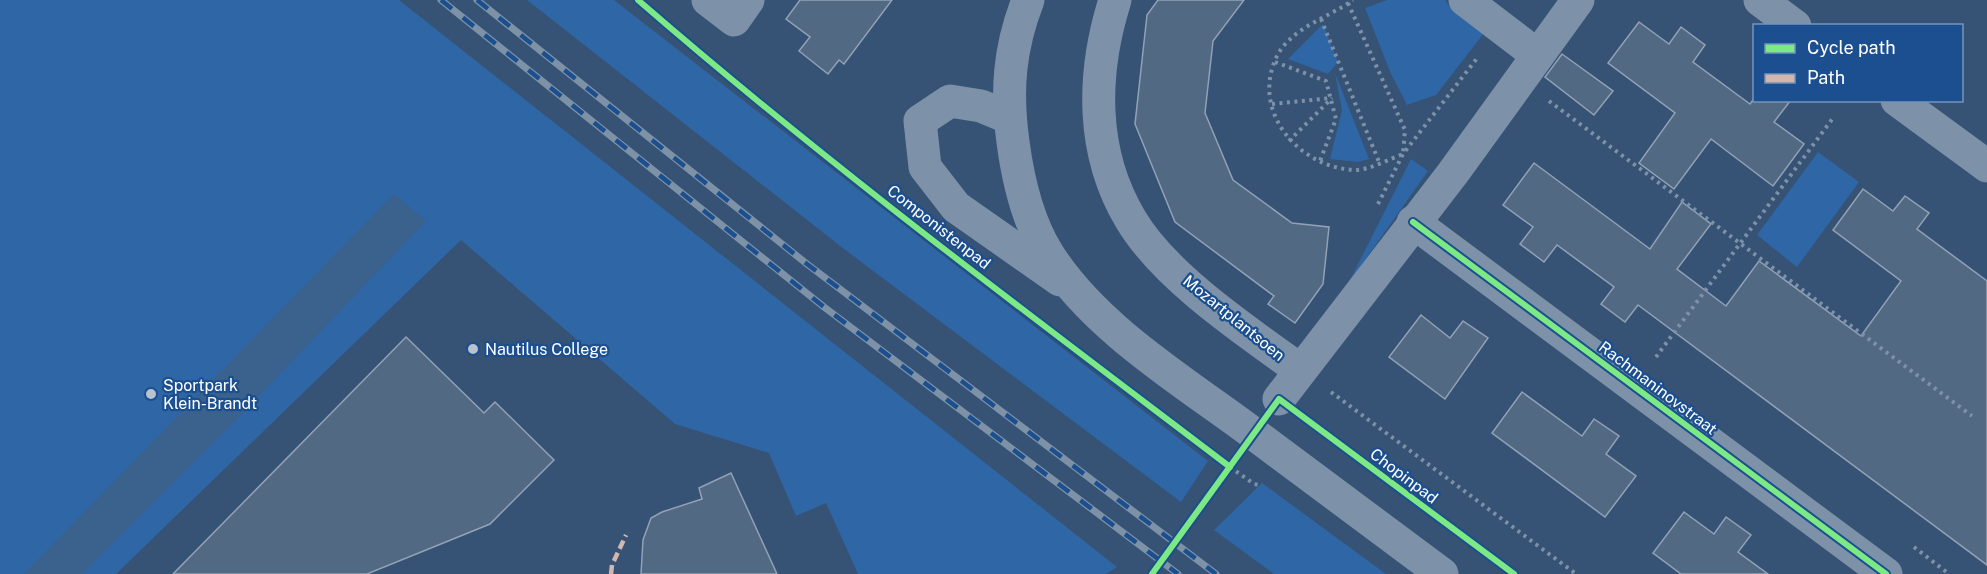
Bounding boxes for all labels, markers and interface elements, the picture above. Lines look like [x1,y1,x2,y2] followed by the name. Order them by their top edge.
[1753,24,1963,102] legend
[1807,37,1896,58] text: Cycle path
[1807,67,1845,88] text: Path
[884,181,994,273] street label: Componistenpad
[1179,271,1289,365] street label: Mozartplantsoen
[1595,337,1721,439] street label: Rachmaninovstraat
[485,340,608,359] place label: Nautilus College
[466,342,480,356] marker: Nautilus College
[163,376,257,413] place label: Sportpark Klein-Brandt
[144,387,158,401] marker: Sportpark Klein-Brandt
[1366,444,1442,508] street label: Chopinpad

